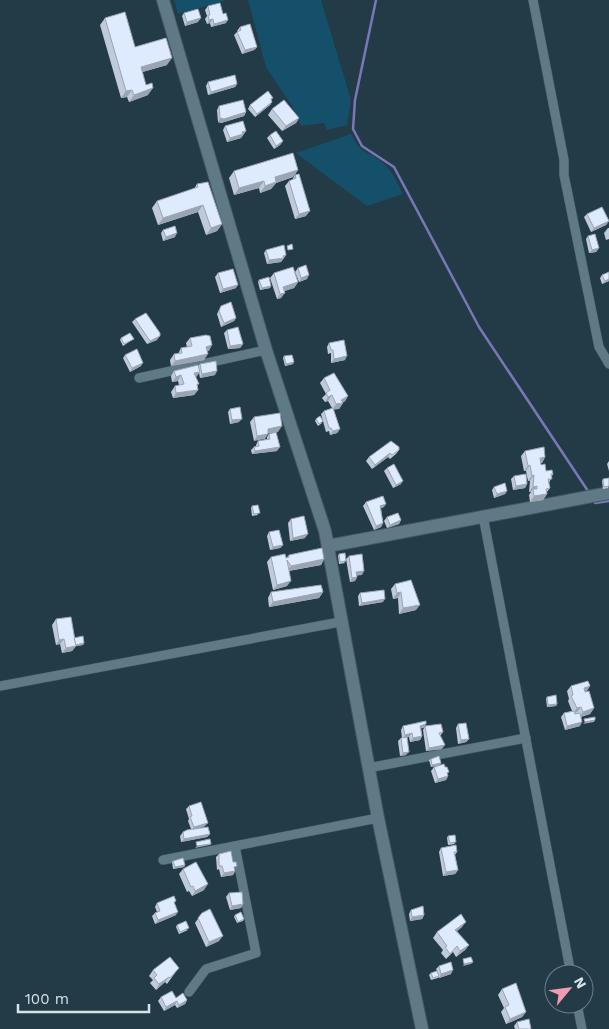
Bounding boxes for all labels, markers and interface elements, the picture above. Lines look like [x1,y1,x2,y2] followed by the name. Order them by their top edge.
[544,964,594,1014] north arrow
[571,974,590,991] text: N
[18,982,149,1014] scale bar
[25,990,69,1008] text: 100 m

